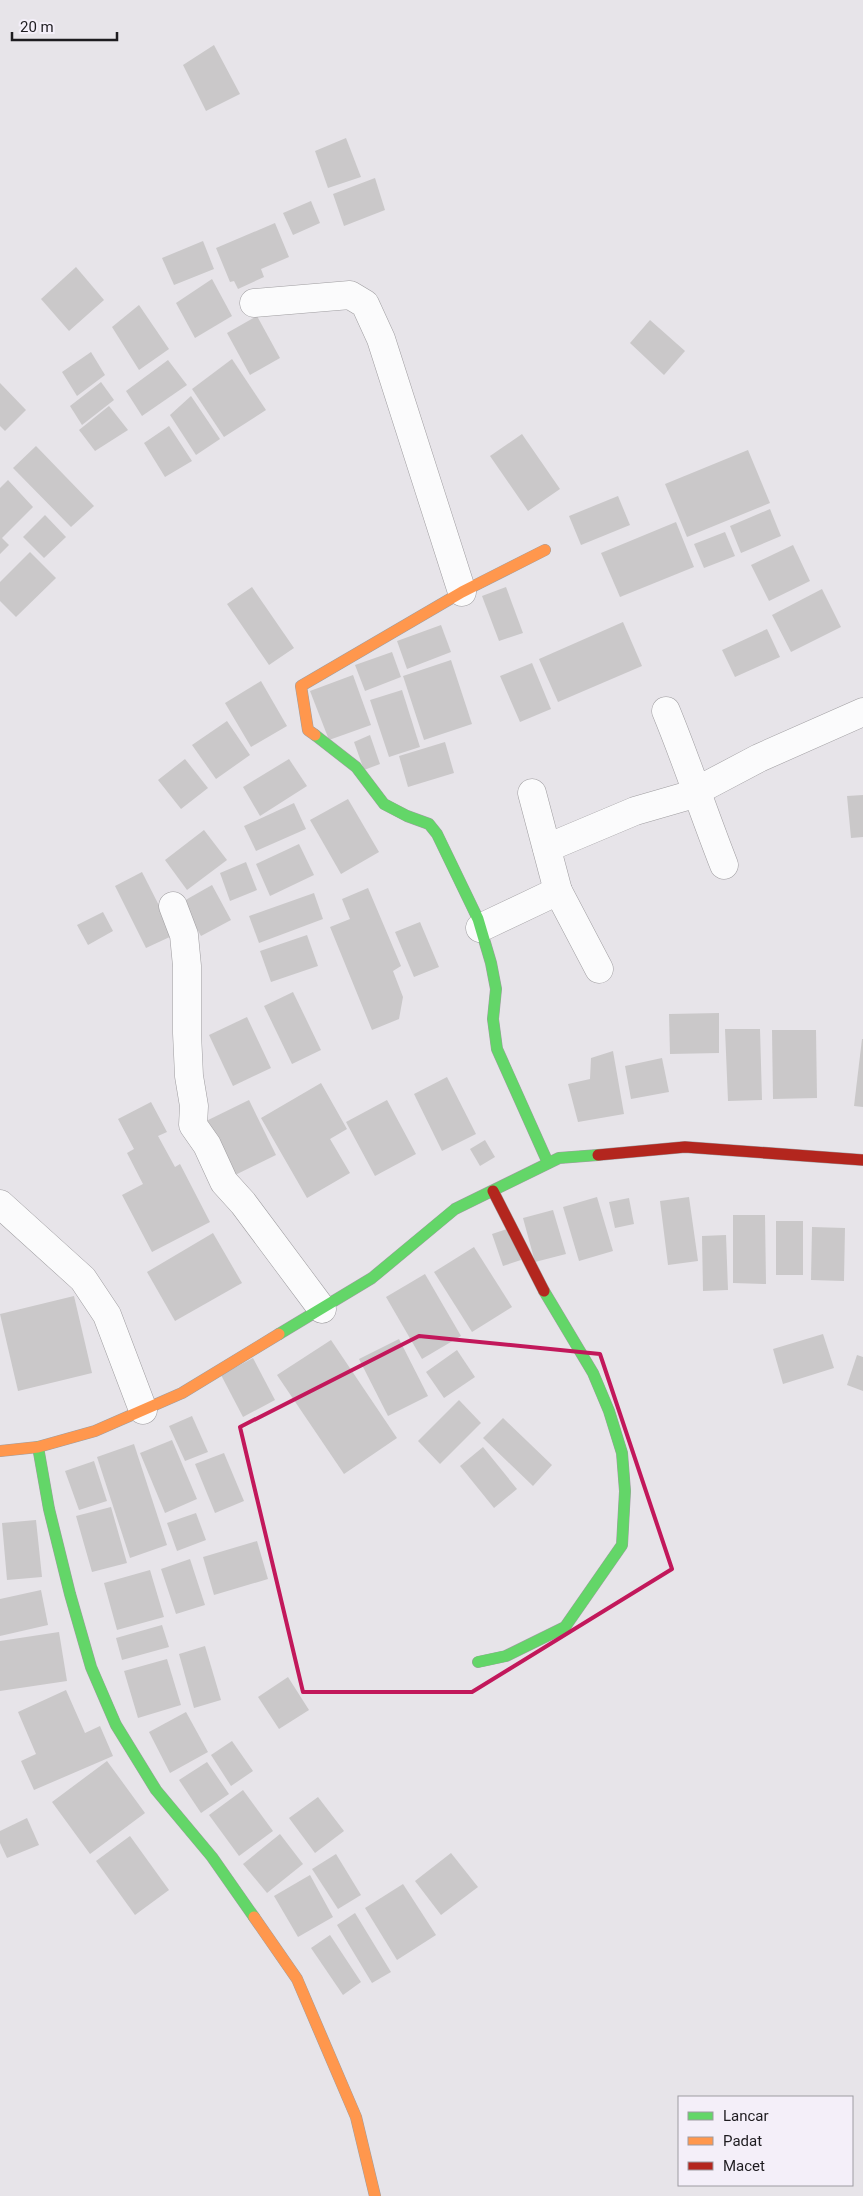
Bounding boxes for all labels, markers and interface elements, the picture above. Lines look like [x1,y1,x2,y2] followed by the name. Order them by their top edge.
[12,10,118,42] scale bar
[20,18,54,36] text: 20 m
[678,2096,853,2186] legend
[723,2107,769,2125] text: Lancar
[723,2132,762,2150] text: Padat
[723,2157,765,2175] text: Macet

